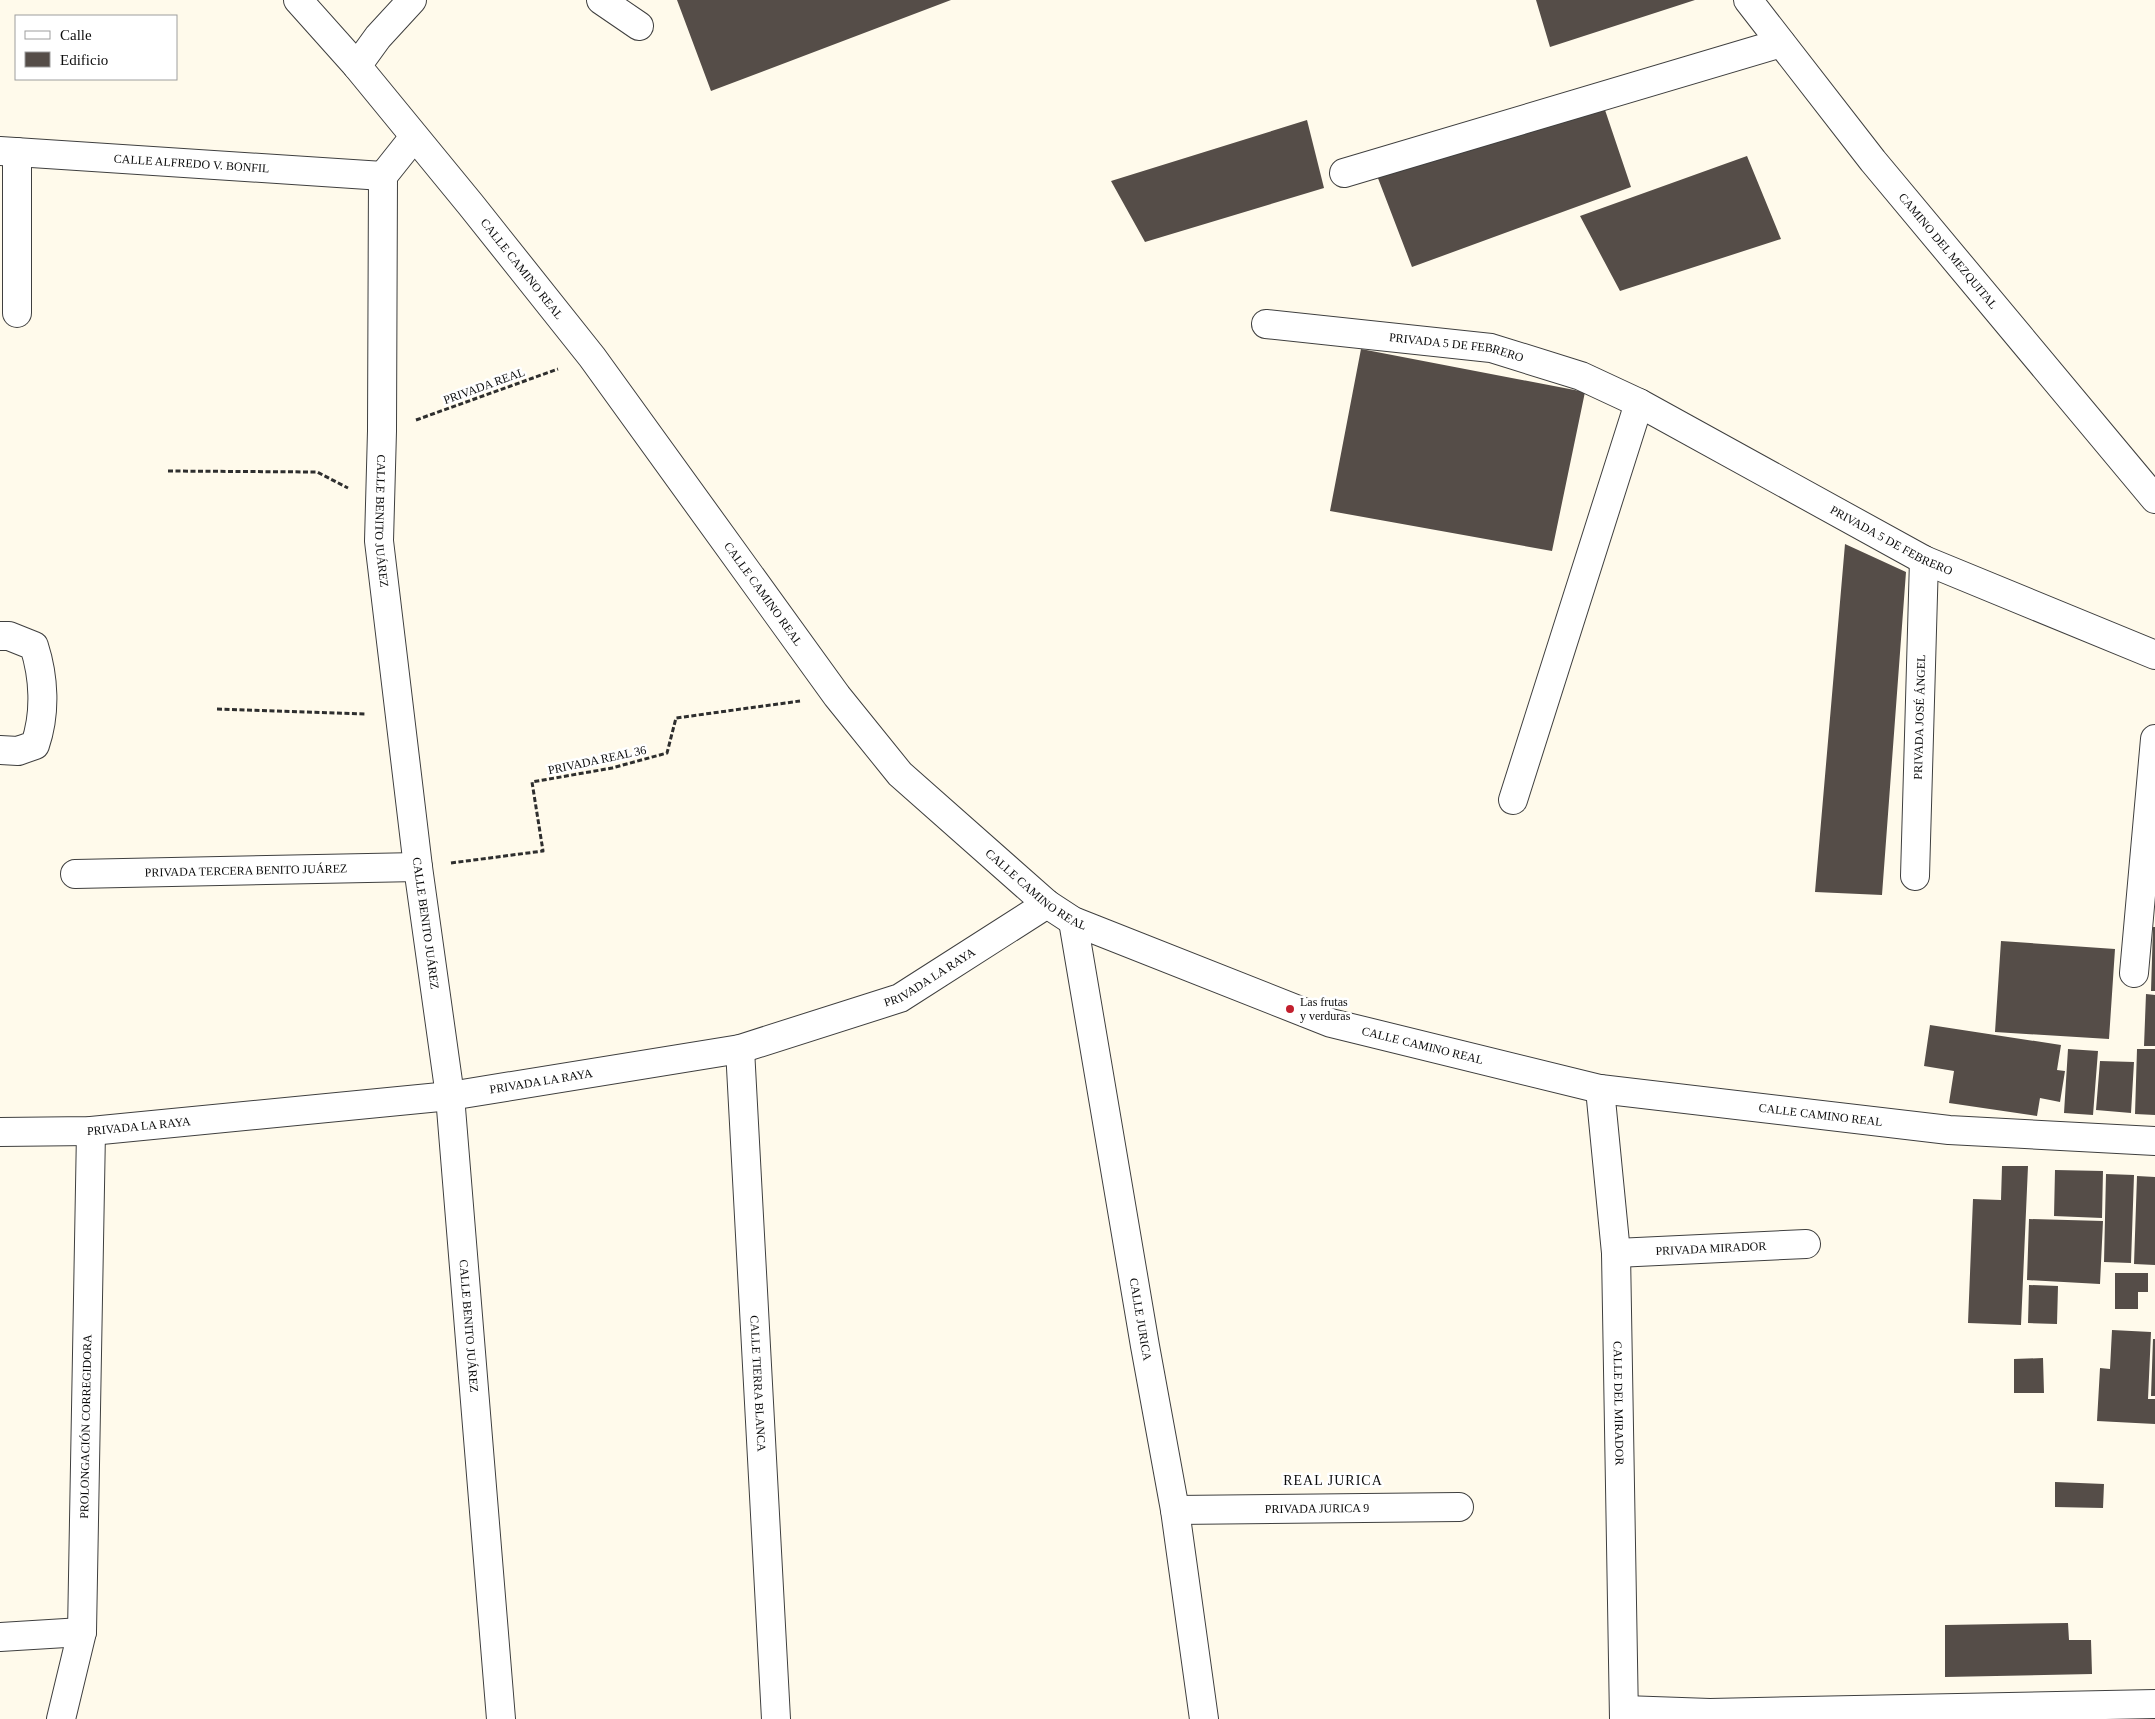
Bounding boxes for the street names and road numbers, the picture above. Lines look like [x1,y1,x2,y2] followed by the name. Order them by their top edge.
[113,151,270,176] street label: CALLE ALFREDO V. BONFIL
[1896,190,2000,312] street label: CAMINO DEL MEZQUITAL
[478,216,566,322] street label: CALLE CAMINO REAL
[1388,330,1526,365] street label: PRIVADA 5 DE FEBRERO
[441,365,527,407] street label: PRIVADA REAL
[372,454,392,588] street label: CALLE BENITO JUÁREZ
[1828,503,1955,578] street label: PRIVADA 5 DE FEBRERO
[721,539,806,649] street label: CALLE CAMINO REAL
[1911,654,1928,780] street label: PRIVADA JOSÉ ÁNGEL
[547,743,647,777] street label: PRIVADA REAL 36
[983,846,1089,933] street label: CALLE CAMINO REAL
[410,856,442,990] street label: CALLE BENITO JUÁREZ
[145,861,347,880] street label: PRIVADA TERCERA BENITO JUÁREZ
[882,945,978,1010] street label: PRIVADA LA RAYA
[1360,1024,1485,1067] street label: CALLE CAMINO REAL
[489,1066,594,1096] street label: PRIVADA LA RAYA
[1758,1101,1883,1129] street label: CALLE CAMINO REAL
[87,1114,192,1138] street label: PRIVADA LA RAYA
[1655,1239,1767,1258] street label: PRIVADA MIRADOR
[456,1259,481,1393] street label: CALLE BENITO JUÁREZ
[1127,1277,1155,1362] street label: CALLE JURICA
[747,1315,769,1452] street label: CALLE TIERRA BLANCA
[77,1334,94,1519] street label: PROLONGACIÓN CORREGIDORA
[1611,1341,1627,1465] street label: CALLE DEL MIRADOR
[1265,1501,1369,1516] street label: PRIVADA JURICA 9

